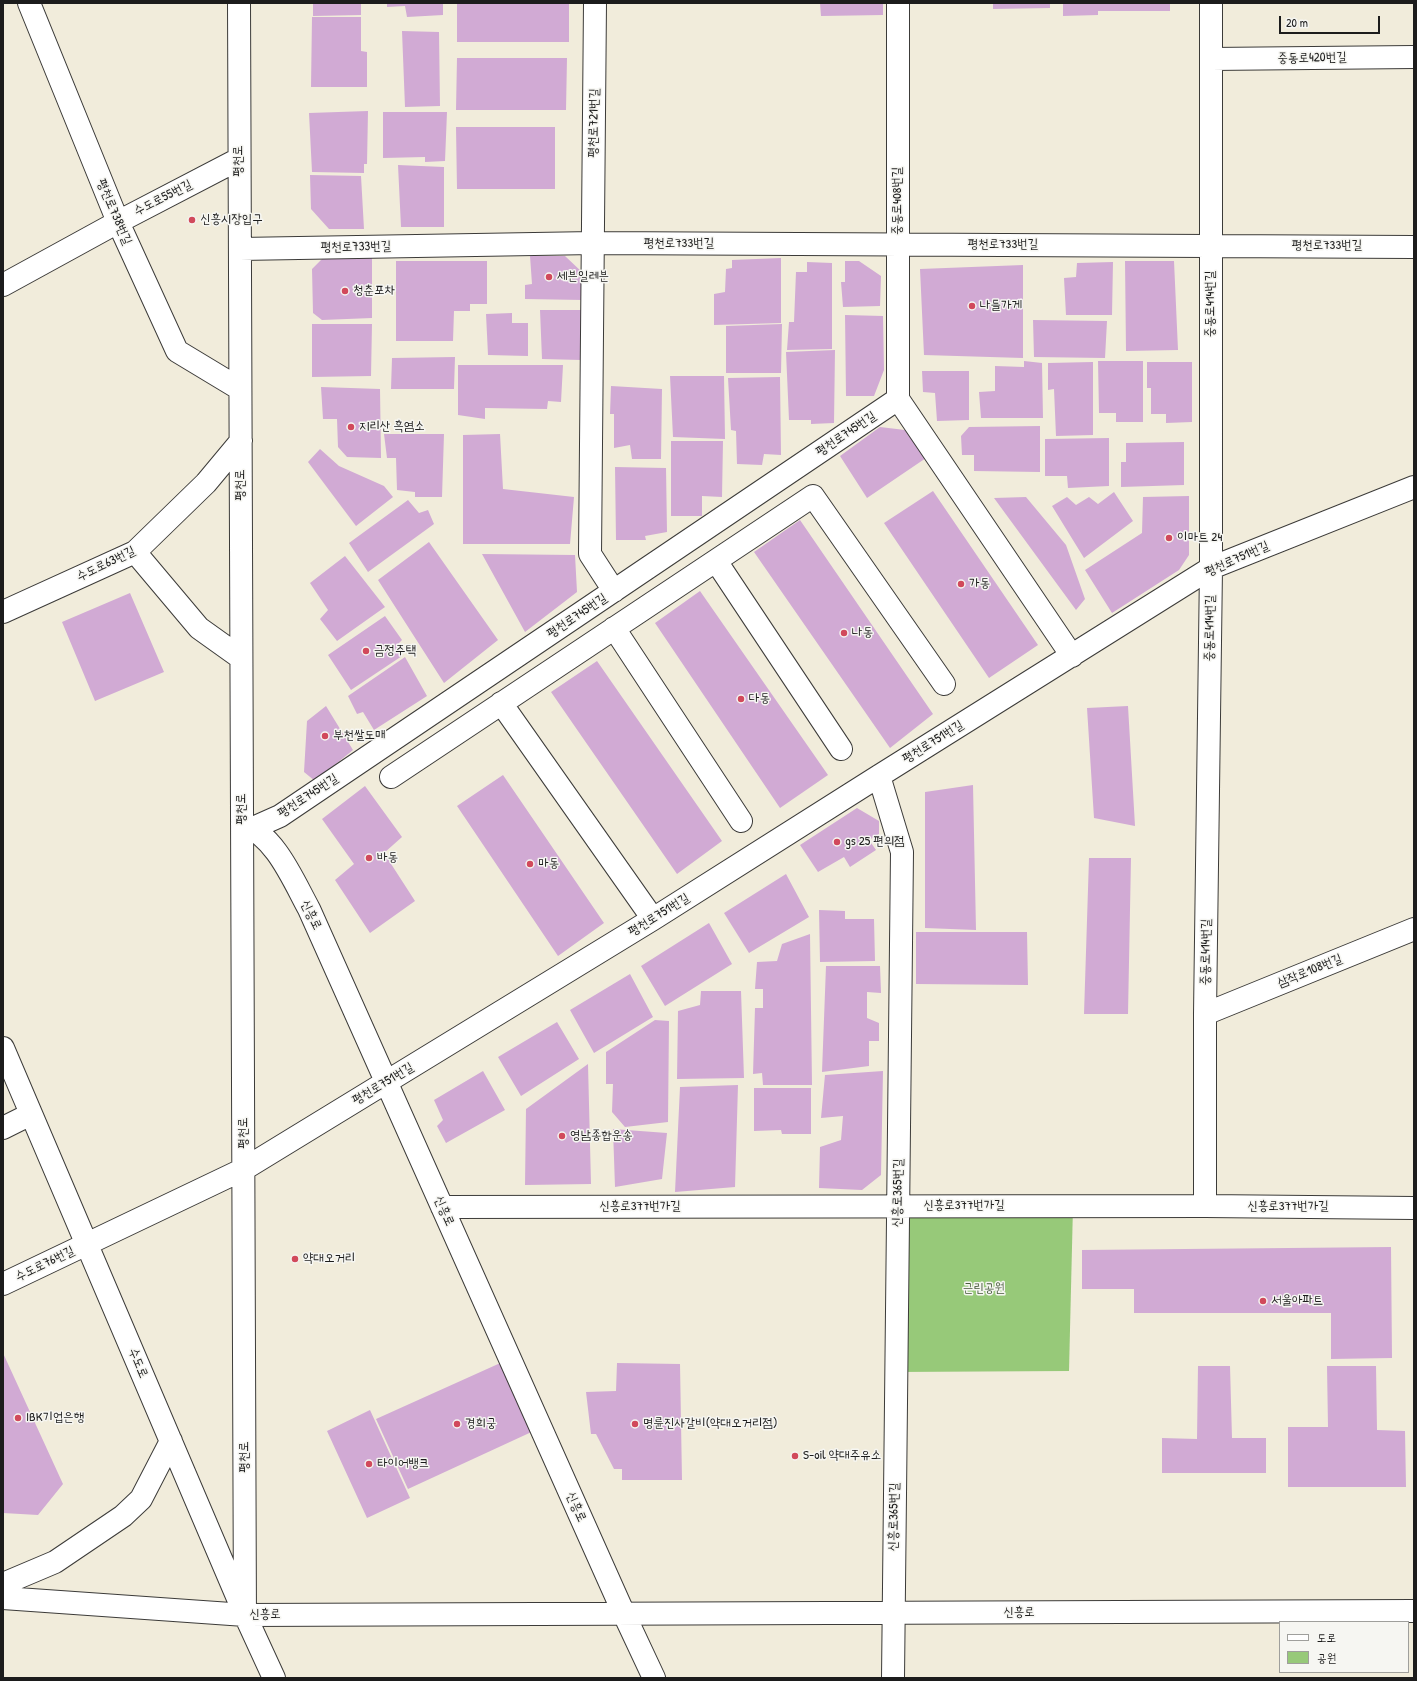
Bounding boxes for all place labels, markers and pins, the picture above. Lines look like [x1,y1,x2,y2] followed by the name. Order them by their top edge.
[200,212,263,228] place label: 신흥시장입구
[187,215,197,225] marker: 신흥시장입구
[557,269,609,285] place label: 세븐일레븐
[544,272,554,282] marker: 세븐일레븐
[353,283,395,299] place label: 청춘포차
[340,286,350,296] marker: 청춘포차
[980,298,1022,314] place label: 나들가게
[967,301,977,311] marker: 나들가게
[359,419,425,435] place label: 지리산 흑염소
[346,422,356,432] marker: 지리산 흑염소
[1177,530,1222,546] place label: 이마트 24
[1164,533,1174,543] marker: 이마트 24
[969,576,990,592] place label: 가동
[956,579,966,589] marker: 가동
[852,625,873,641] place label: 나동
[839,628,849,638] marker: 나동
[374,643,416,659] place label: 금정주택
[361,646,371,656] marker: 금정주택
[749,691,770,707] place label: 다동
[736,694,746,704] marker: 다동
[333,728,385,744] place label: 부천쌀도매
[320,731,330,741] marker: 부천쌀도매
[845,834,905,850] place label: gs 25 편의점
[832,837,842,847] marker: gs 25 편의점
[377,850,398,866] place label: 바동
[364,853,374,863] marker: 바동
[538,856,559,872] place label: 마동
[525,859,535,869] marker: 마동
[570,1128,633,1144] place label: 영남종합운송
[557,1131,567,1141] marker: 영남종합운송
[303,1251,355,1267] place label: 약대오거리
[290,1254,300,1264] marker: 약대오거리
[1271,1293,1323,1309] place label: 서울아파트
[1258,1296,1268,1306] marker: 서울아파트
[26,1410,84,1426] place label: IBK기업은행
[13,1413,23,1423] marker: IBK기업은행
[465,1416,496,1432] place label: 경희궁
[643,1416,778,1432] place label: 명륜진사갈비(약대오거리점)
[452,1419,462,1429] marker: 경희궁
[630,1419,640,1429] marker: 명륜진사갈비(약대오거리점)
[803,1448,881,1464] place label: S-oil 약대주유소
[790,1451,800,1461] marker: S-oil 약대주유소
[377,1456,429,1472] place label: 타이어뱅크
[364,1459,374,1469] marker: 타이어뱅크

